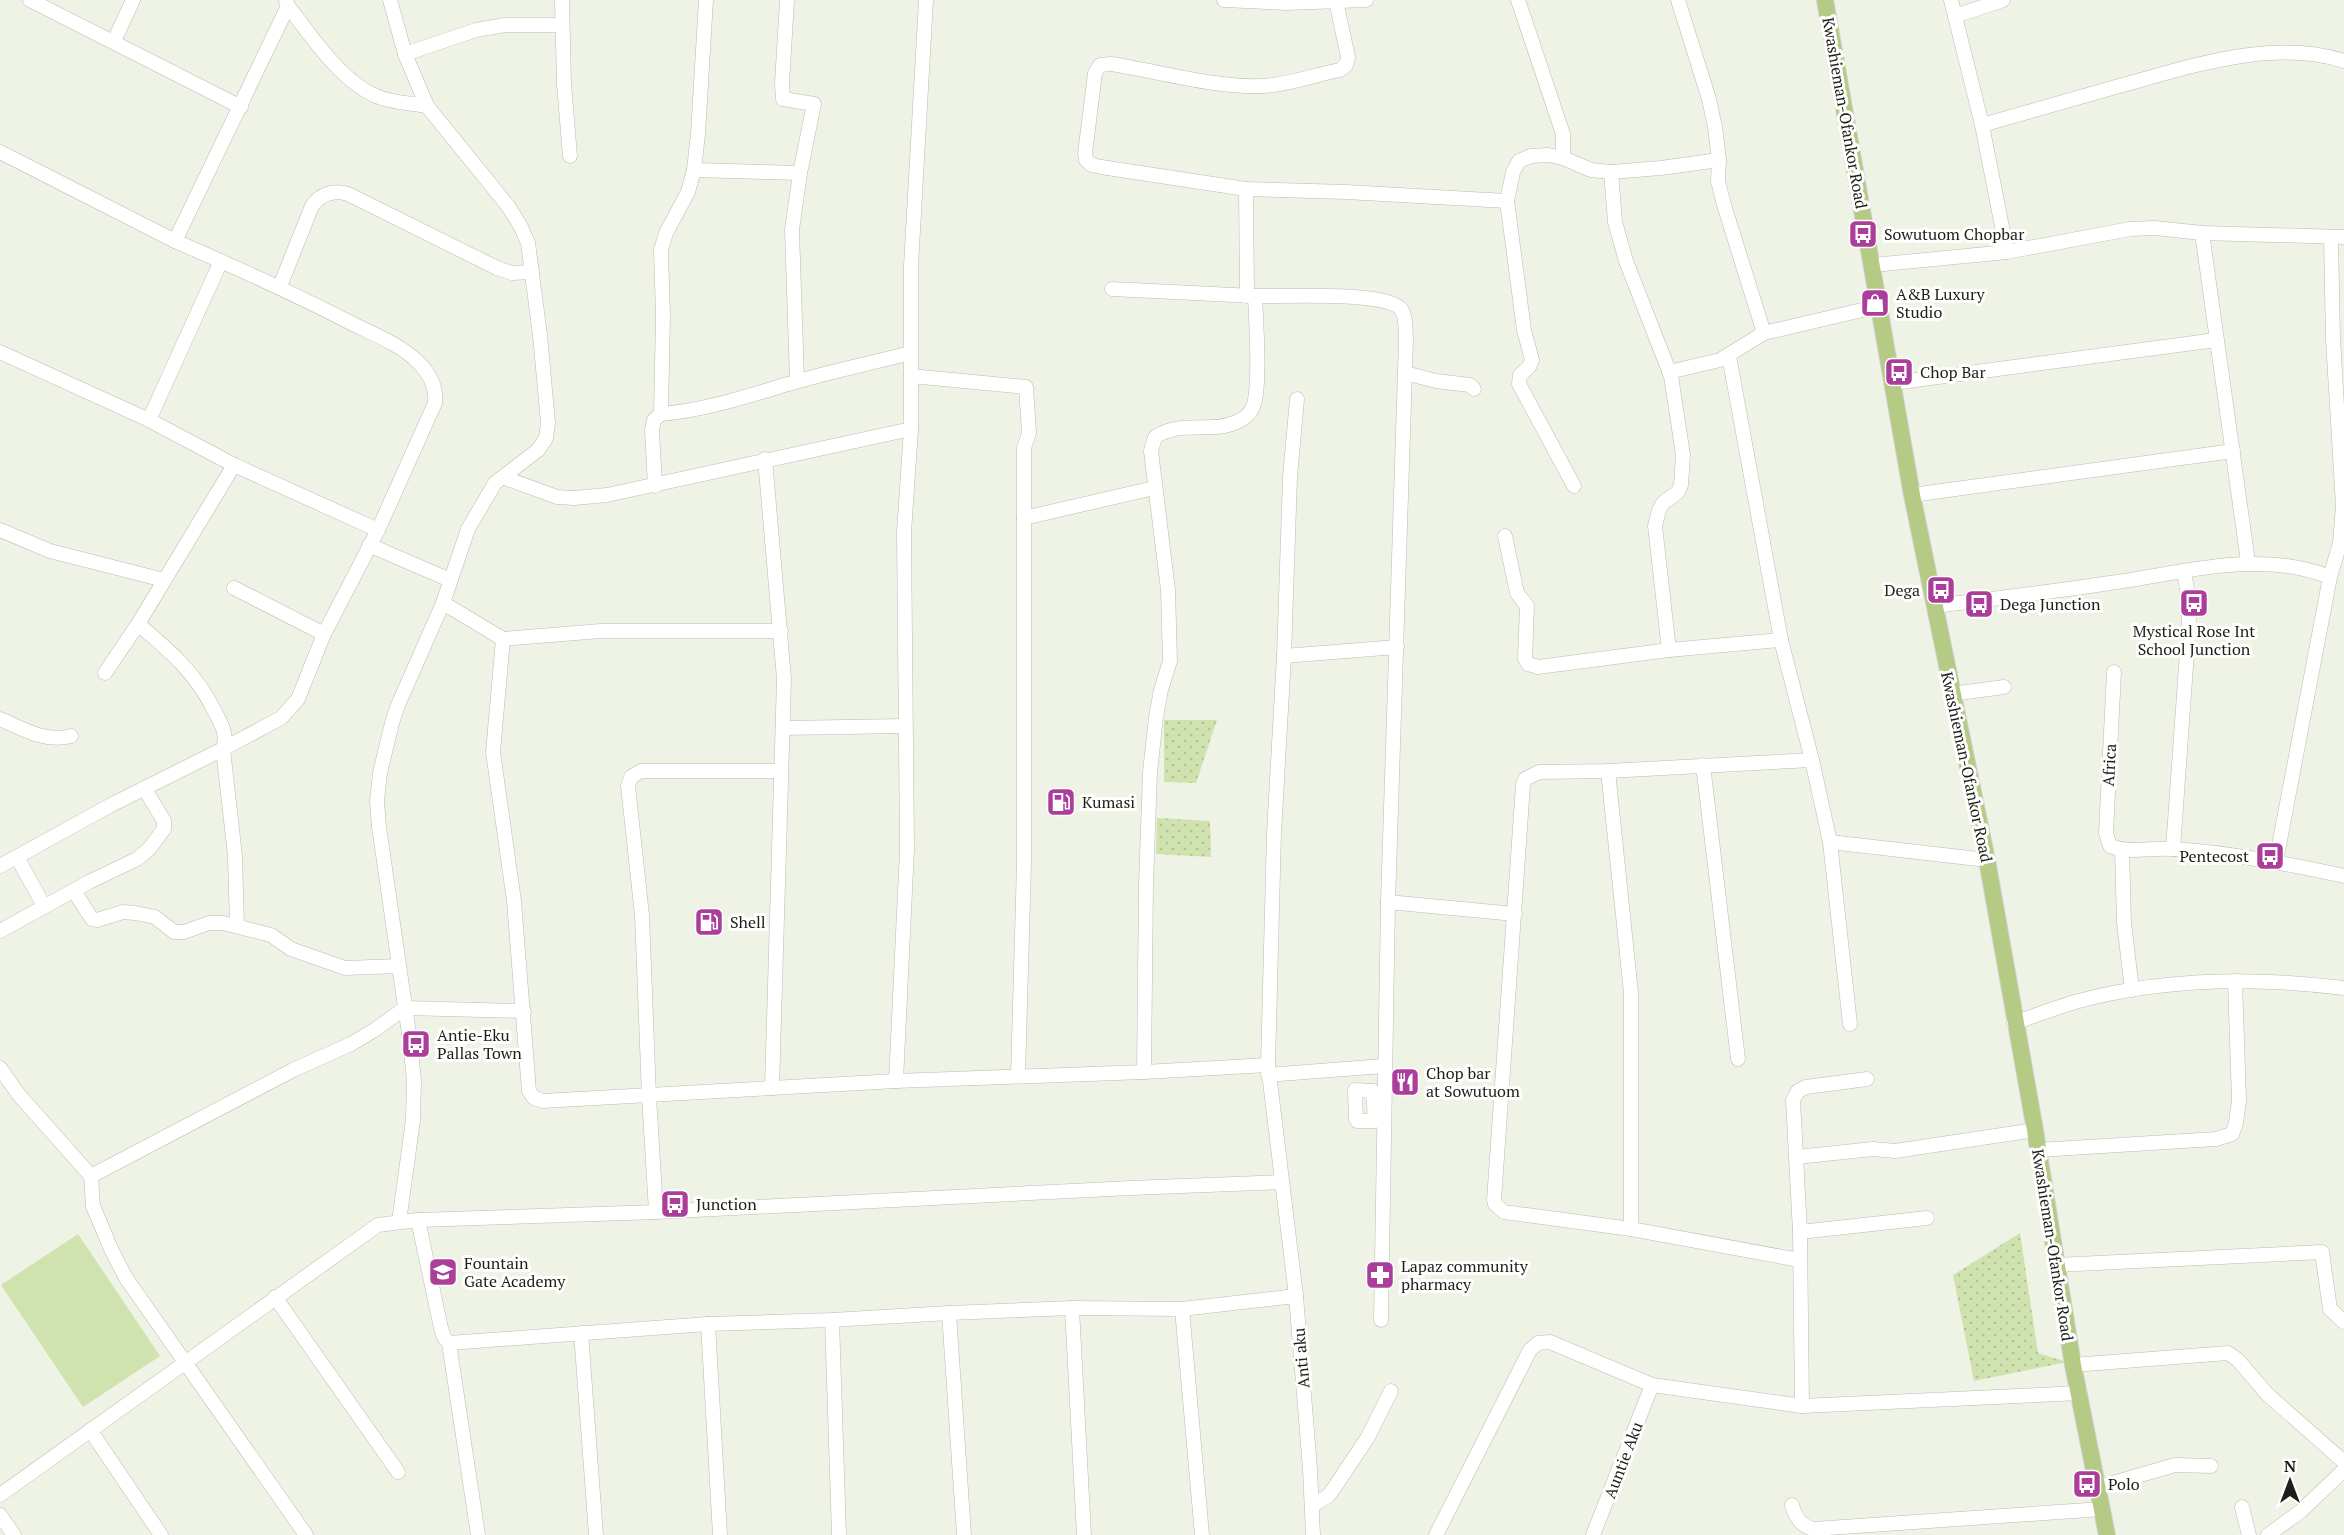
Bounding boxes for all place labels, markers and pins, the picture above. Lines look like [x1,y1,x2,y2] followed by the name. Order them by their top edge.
[1847,218,1879,250] bus stop icon: Sowutuom Chopbar
[1884,223,2025,245] place label: Sowutuom Chopbar
[1896,283,1985,323] place label: A&B Luxury Studio
[1859,287,1891,319] shop icon: A&B Luxury Studio
[1883,356,1915,388] bus stop icon: Chop Bar
[1920,361,1986,383] place label: Chop Bar
[1925,574,1957,606] bus stop icon: Dega
[1884,579,1920,601] place label: Dega
[2178,587,2210,619] bus stop icon: Mystical Rose Int School Junction
[1963,588,1995,620] bus stop icon: Dega Junction
[2000,593,2101,615] place label: Dega Junction
[2133,620,2255,660] place label: Mystical Rose Int School Junction
[1045,786,1077,818] fuel station icon: Kumasi
[1082,791,1135,813] place label: Kumasi
[2254,840,2286,872] bus stop icon: Pentecost
[2180,845,2249,867] place label: Pentecost
[693,906,725,938] fuel station icon: Shell
[730,911,766,933] place label: Shell
[437,1024,522,1064] place label: Antie-Eku Pallas Town
[400,1028,432,1060] bus stop icon: Antie-Eku Pallas Town
[1426,1062,1520,1102] place label: Chop bar at Sowutuom
[1389,1066,1421,1098] restaurant icon: Chop bar at Sowutuom
[659,1188,691,1220] bus stop icon: Junction
[696,1193,757,1215] place label: Junction
[464,1252,566,1292] place label: Fountain Gate Academy
[1401,1255,1529,1295] place label: Lapaz community pharmacy
[427,1256,459,1288] school or university icon: Fountain Gate Academy
[1364,1259,1396,1291] pharmacy icon: Lapaz community pharmacy
[2071,1468,2103,1500] bus stop icon: Polo
[2108,1473,2140,1495] place label: Polo

